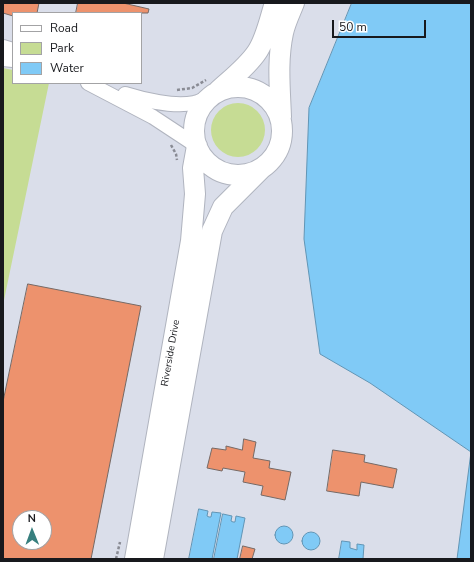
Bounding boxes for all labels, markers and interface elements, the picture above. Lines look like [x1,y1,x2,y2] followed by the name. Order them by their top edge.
[12,12,142,84] legend
[334,12,428,38] scale bar
[339,19,367,35] text: 50 m
[50,20,78,36] text: Road
[50,40,74,56] text: Park
[50,60,84,76] text: Water
[159,319,183,387] street label: Riverside Drive
[12,510,52,550] north arrow
[28,511,36,526] text: N

